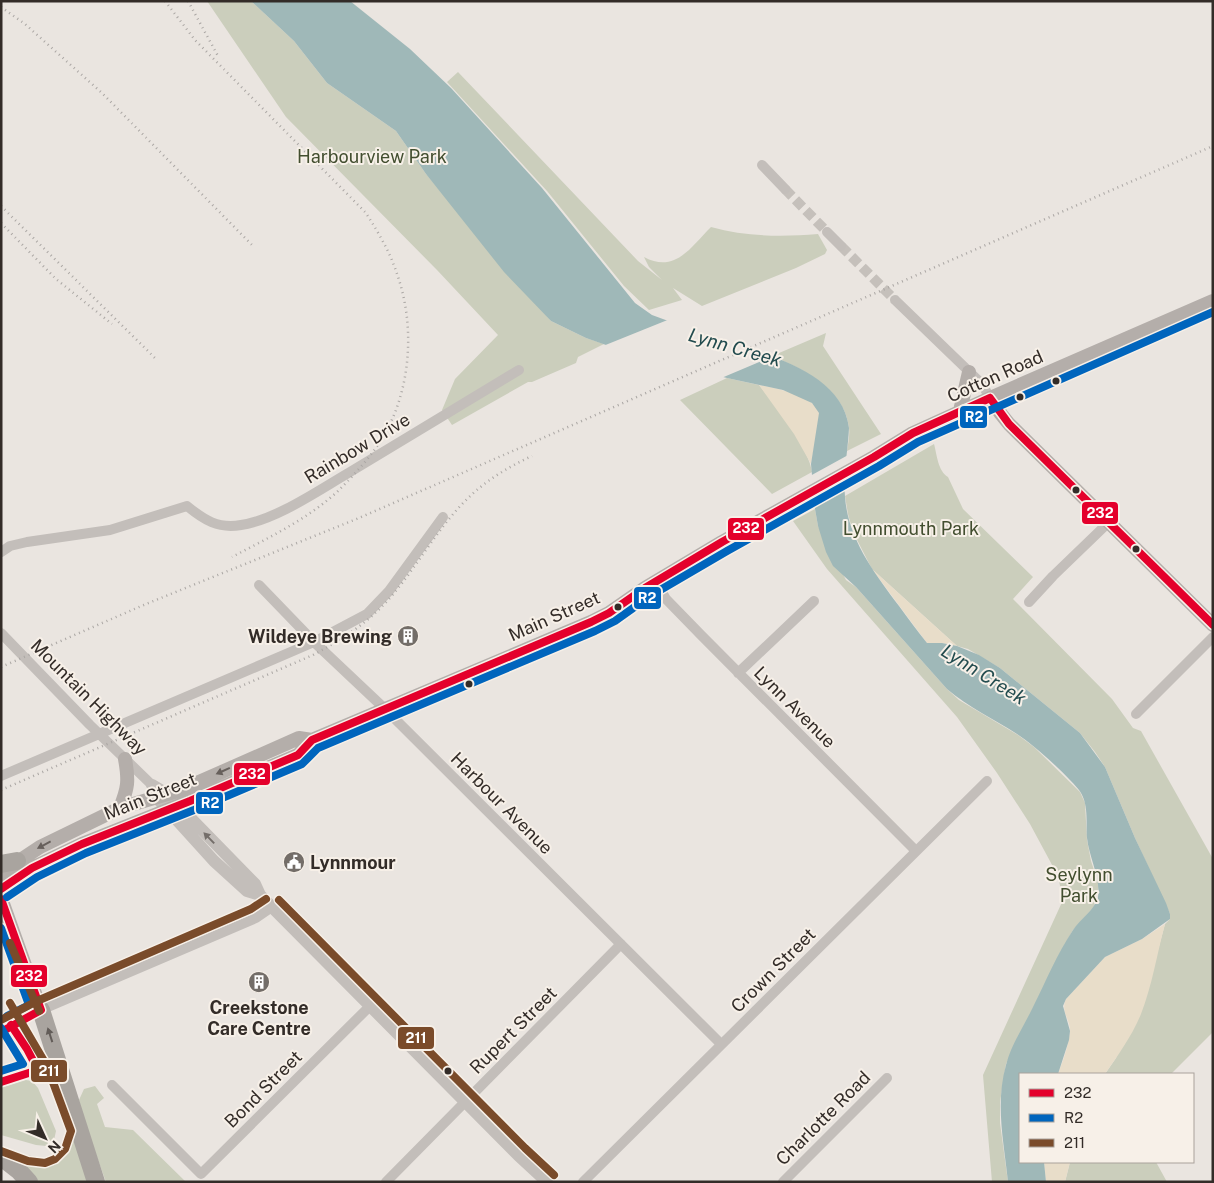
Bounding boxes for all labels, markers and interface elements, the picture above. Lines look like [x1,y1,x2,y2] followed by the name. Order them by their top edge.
[297,146,447,167] park label: Harbourview Park
[686,323,785,371] water label: Lynn Creek
[944,346,1046,406] street label: Cotton Road
[1051,376,1061,386] unlabelled marker
[1015,392,1025,402] unlabelled marker
[959,405,988,429] line badge: R2
[301,408,413,488] street label: Rainbow Drive
[965,409,983,425] text: R2
[1071,485,1081,495] unlabelled marker
[1081,501,1119,525] line badge: 232
[1086,505,1114,521] text: 232
[727,517,765,541] line badge: 232
[843,518,979,539] park label: Lynnmouth Park
[732,520,760,536] text: 232
[1131,544,1141,554] unlabelled marker
[633,586,662,610] line badge: R2
[505,587,603,645] street label: Main Street
[638,590,656,606] text: R2
[613,602,623,612] unlabelled marker
[396,624,420,648] building icon: Wildeye Brewing
[248,626,392,647] place label: Wildeye Brewing
[27,635,152,760] street label: Mountain Highway
[937,639,1031,709] water label: Lynn Creek
[750,662,840,752] street label: Lynn Avenue
[464,679,474,689] unlabelled marker
[447,748,557,858] street label: Harbour Avenue
[233,762,271,786] line badge: 232
[238,766,266,782] text: 232
[101,768,199,824] street label: Main Street
[216,768,230,776] one-way arrow
[195,791,224,815] line badge: R2
[201,795,219,811] text: R2
[203,832,215,844] one-way arrow
[37,841,52,849] one-way arrow
[282,850,306,874] public building icon: Lynnmour
[310,852,396,873] place label: Lynnmour
[1045,864,1113,906] park label: Seylynn Park
[726,923,820,1017] street label: Crown Street
[10,964,48,988] line badge: 232
[15,968,43,984] text: 232
[247,970,271,994] building icon: Creekstone Care Centre
[465,982,561,1078] street label: Rupert Street
[207,997,311,1039] place label: Creekstone Care Centre
[397,1026,435,1050] line badge: 211
[46,1027,54,1042] one-way arrow
[406,1030,426,1046] text: 211
[220,1046,306,1132] street label: Bond Street
[30,1059,68,1083] line badge: 211
[39,1063,59,1079] text: 211
[443,1066,453,1076] unlabelled marker
[772,1067,874,1169] street label: Charlotte Road
[1019,1073,1194,1163] legend
[1064,1084,1091,1101] text: 232
[1064,1109,1083,1126] text: R2
[20,1113,70,1163] north arrow
[1064,1134,1085,1151] text: 211
[45,1138,64,1157] text: N

